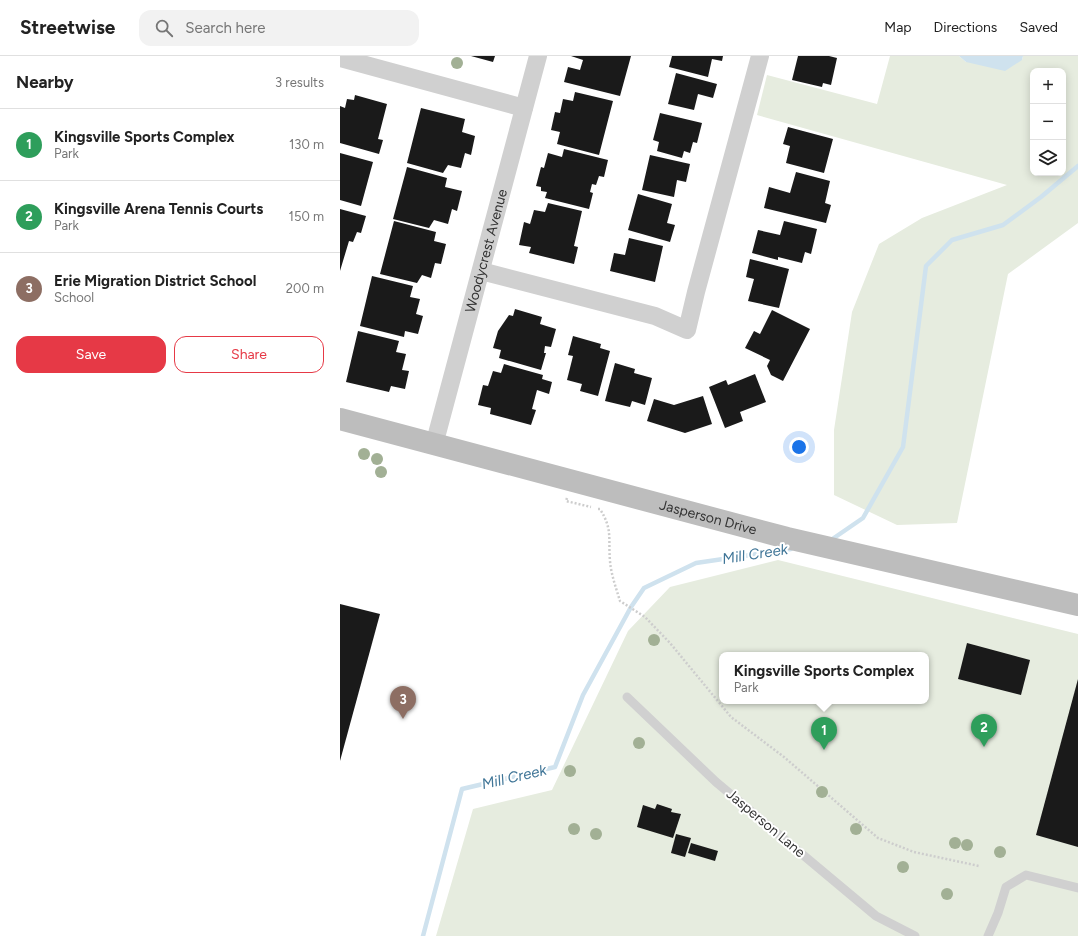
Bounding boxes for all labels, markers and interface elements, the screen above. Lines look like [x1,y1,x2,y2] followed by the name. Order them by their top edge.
[139,10,419,46] search box
[20,16,115,39] text: Streetwise
[153,17,175,39] icon: search
[185,19,265,37] text: Search here
[884,19,912,36] text: Map
[934,19,997,36] text: Directions
[1019,19,1058,36] text: Saved
[1030,68,1066,176] map controls
[1030,68,1066,104] button: +
[16,72,74,92] text: Nearby
[275,75,324,90] text: 3 results
[1030,104,1066,140] button: −
[54,128,235,146] text: Kingsville Sports Complex
[26,137,32,152] text: 1
[289,137,324,152] text: 130 m
[1030,140,1066,176] button: layers
[54,146,79,161] text: Park
[462,187,511,315] street label: Woodycrest Avenue
[54,200,263,218] text: Kingsville Arena Tennis Courts
[25,209,33,224] text: 2
[289,209,324,224] text: 150 m
[54,218,79,233] text: Park
[54,272,256,290] text: Erie Migration District School
[25,281,33,296] text: 3
[286,281,324,296] text: 200 m
[54,290,94,305] text: School
[16,336,166,373] button: Save
[174,336,324,373] button: Share
[789,437,809,457] your location
[658,496,759,539] street label: Jasperson Drive
[721,540,790,568] water label: Mill Creek
[719,652,929,704] popup
[734,662,914,680] text: Kingsville Sports Complex
[734,680,758,695] text: Park
[390,686,416,719] pin: 3
[971,714,997,747] pin: 2
[811,717,837,750] pin: 1
[480,761,549,793] water label: Mill Creek
[723,786,809,861] street label: Jasperson Lane

